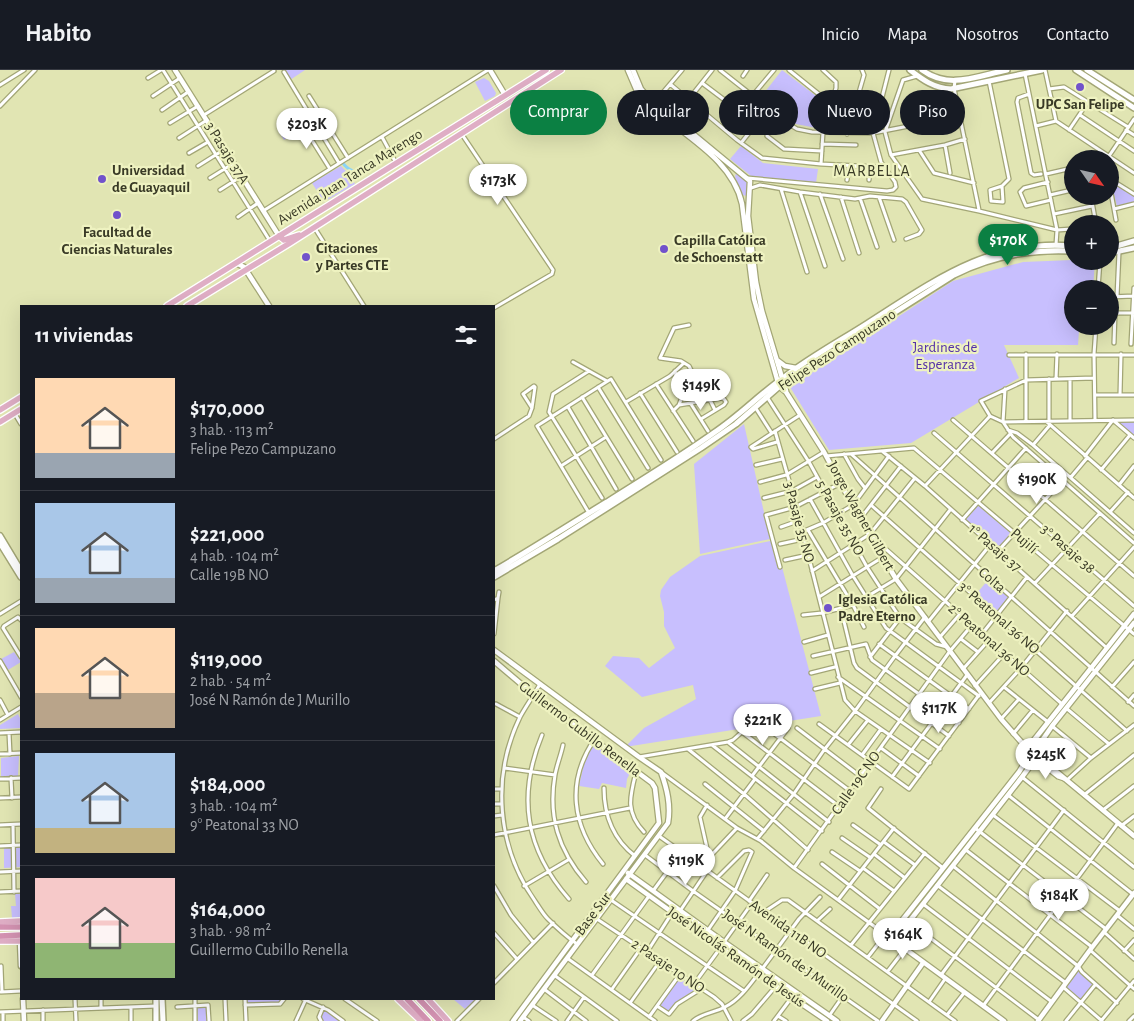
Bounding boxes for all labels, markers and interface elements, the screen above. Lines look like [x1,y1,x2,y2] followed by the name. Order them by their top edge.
[25,22,91,46] text: Habito
[821,26,860,44] text: Inicio
[888,26,927,44] text: Mapa
[955,26,1019,44] text: Nosotros
[1047,26,1109,44] text: Contacto
[1074,81,1086,93] marker: UPC San Felipe
[510,90,607,135] chip: Comprar
[617,90,709,135] chip: Alquilar
[719,90,798,135] chip: Filtros
[808,90,890,135] chip: Nuevo
[900,90,965,135] chip: Piso
[1036,97,1124,112] place label: UPC San Felipe
[272,108,342,150] pin: $203K
[287,116,327,132] text: $203K
[202,119,252,187] street label: 3 Pasaje 37A
[275,126,425,228] street label: Avenida Juan Tanca Marengo
[1064,150,1119,205] north arrow
[1064,150,1119,335] map controls
[112,163,190,195] place label: Universidad de Guayaquil
[833,163,911,179] district label: MARBELLA
[463,164,533,206] pin: $173K
[480,172,516,188] text: $173K
[96,173,108,185] marker: Universidad de Guayaquil
[111,209,123,221] marker: Facultad de Ciencias Naturales
[1064,215,1119,270] button: +
[973,224,1043,266] pin: $170K
[62,225,173,257] place label: Facultad de Ciencias Naturales
[989,232,1027,248] text: $170K
[674,233,766,265] place label: Capilla Católica de Schoenstatt
[315,241,389,273] place label: Citaciones y Partes CTE
[658,243,670,255] marker: Capilla Católica de Schoenstatt
[300,251,312,263] marker: Citaciones y Partes CTE
[1064,280,1119,335] button: −
[775,306,899,394] street label: Felipe Pezo Campuzano
[452,321,480,349] icon: filters
[35,325,133,346] text: 11 viviendas
[913,340,977,372] park label: Jardines de Esperanza
[666,368,736,411] pin: $149K
[682,377,720,393] text: $149K
[75,398,135,458] icon: home
[190,398,265,419] text: $170,000
[190,422,274,438] text: 3 hab. · 113 m²
[190,441,336,457] text: Felipe Pezo Campuzano
[825,459,897,573] street label: Jorge Wagner Gilbert
[1002,462,1072,505] pin: $190K
[1018,471,1056,487] text: $190K
[813,478,867,558] street label: 5 Pasaje 35 NO
[781,480,817,564] street label: 3 Pasaje 35 NO
[966,521,1024,575] street label: 1° Pasaje 37
[1038,522,1098,576] street label: 3° Pasaje 38
[75,523,135,583] icon: home
[190,524,264,545] text: $221,000
[1008,525,1041,557] street label: Pujilí
[190,548,279,564] text: 4 hab. · 104 m²
[976,564,1008,596] street label: Colta
[190,567,269,583] text: Calle 19B NO
[956,579,1042,657] street label: 3° Peatonal 36 NO
[838,592,928,624] place label: Iglesia Católica Padre Eterno
[945,601,1033,679] street label: 2° Peatonal 36 NO
[822,602,834,614] marker: Iglesia Católica Padre Eterno
[75,648,135,708] icon: home
[190,649,262,670] text: $119,000
[190,673,271,689] text: 2 hab. · 54 m²
[516,678,644,780] street label: Guillermo Cubillo Renella
[190,692,350,708] text: José N Ramón de J Murillo
[904,692,974,734] pin: $117K
[922,700,956,716] text: $117K
[728,704,798,746] pin: $221K
[744,712,782,728] text: $221K
[1011,738,1081,780] pin: $245K
[1026,746,1066,762] text: $245K
[829,749,883,817] street label: Calle 19C NO
[75,773,135,833] icon: home
[190,774,266,795] text: $184,000
[190,798,278,814] text: 3 hab. · 104 m²
[190,817,299,833] text: 9° Peatonal 33 NO
[651,844,721,886] pin: $119K
[668,852,704,868] text: $119K
[1024,878,1094,921] pin: $184K
[1040,887,1078,903] text: $184K
[572,890,614,938] street label: Base Sur
[747,897,829,961] street label: Avenida 11B NO
[75,898,135,958] icon: home
[190,899,265,920] text: $164,000
[665,904,807,1010] street label: José Nicolás Ramón de Jesús
[720,907,852,1005] street label: José N Ramón de J Murillo
[868,918,938,960] pin: $164K
[190,923,271,939] text: 3 hab. · 98 m²
[884,926,922,942] text: $164K
[629,936,707,996] street label: 2 Pasaje 10 NO
[190,942,348,958] text: Guillermo Cubillo Renella

